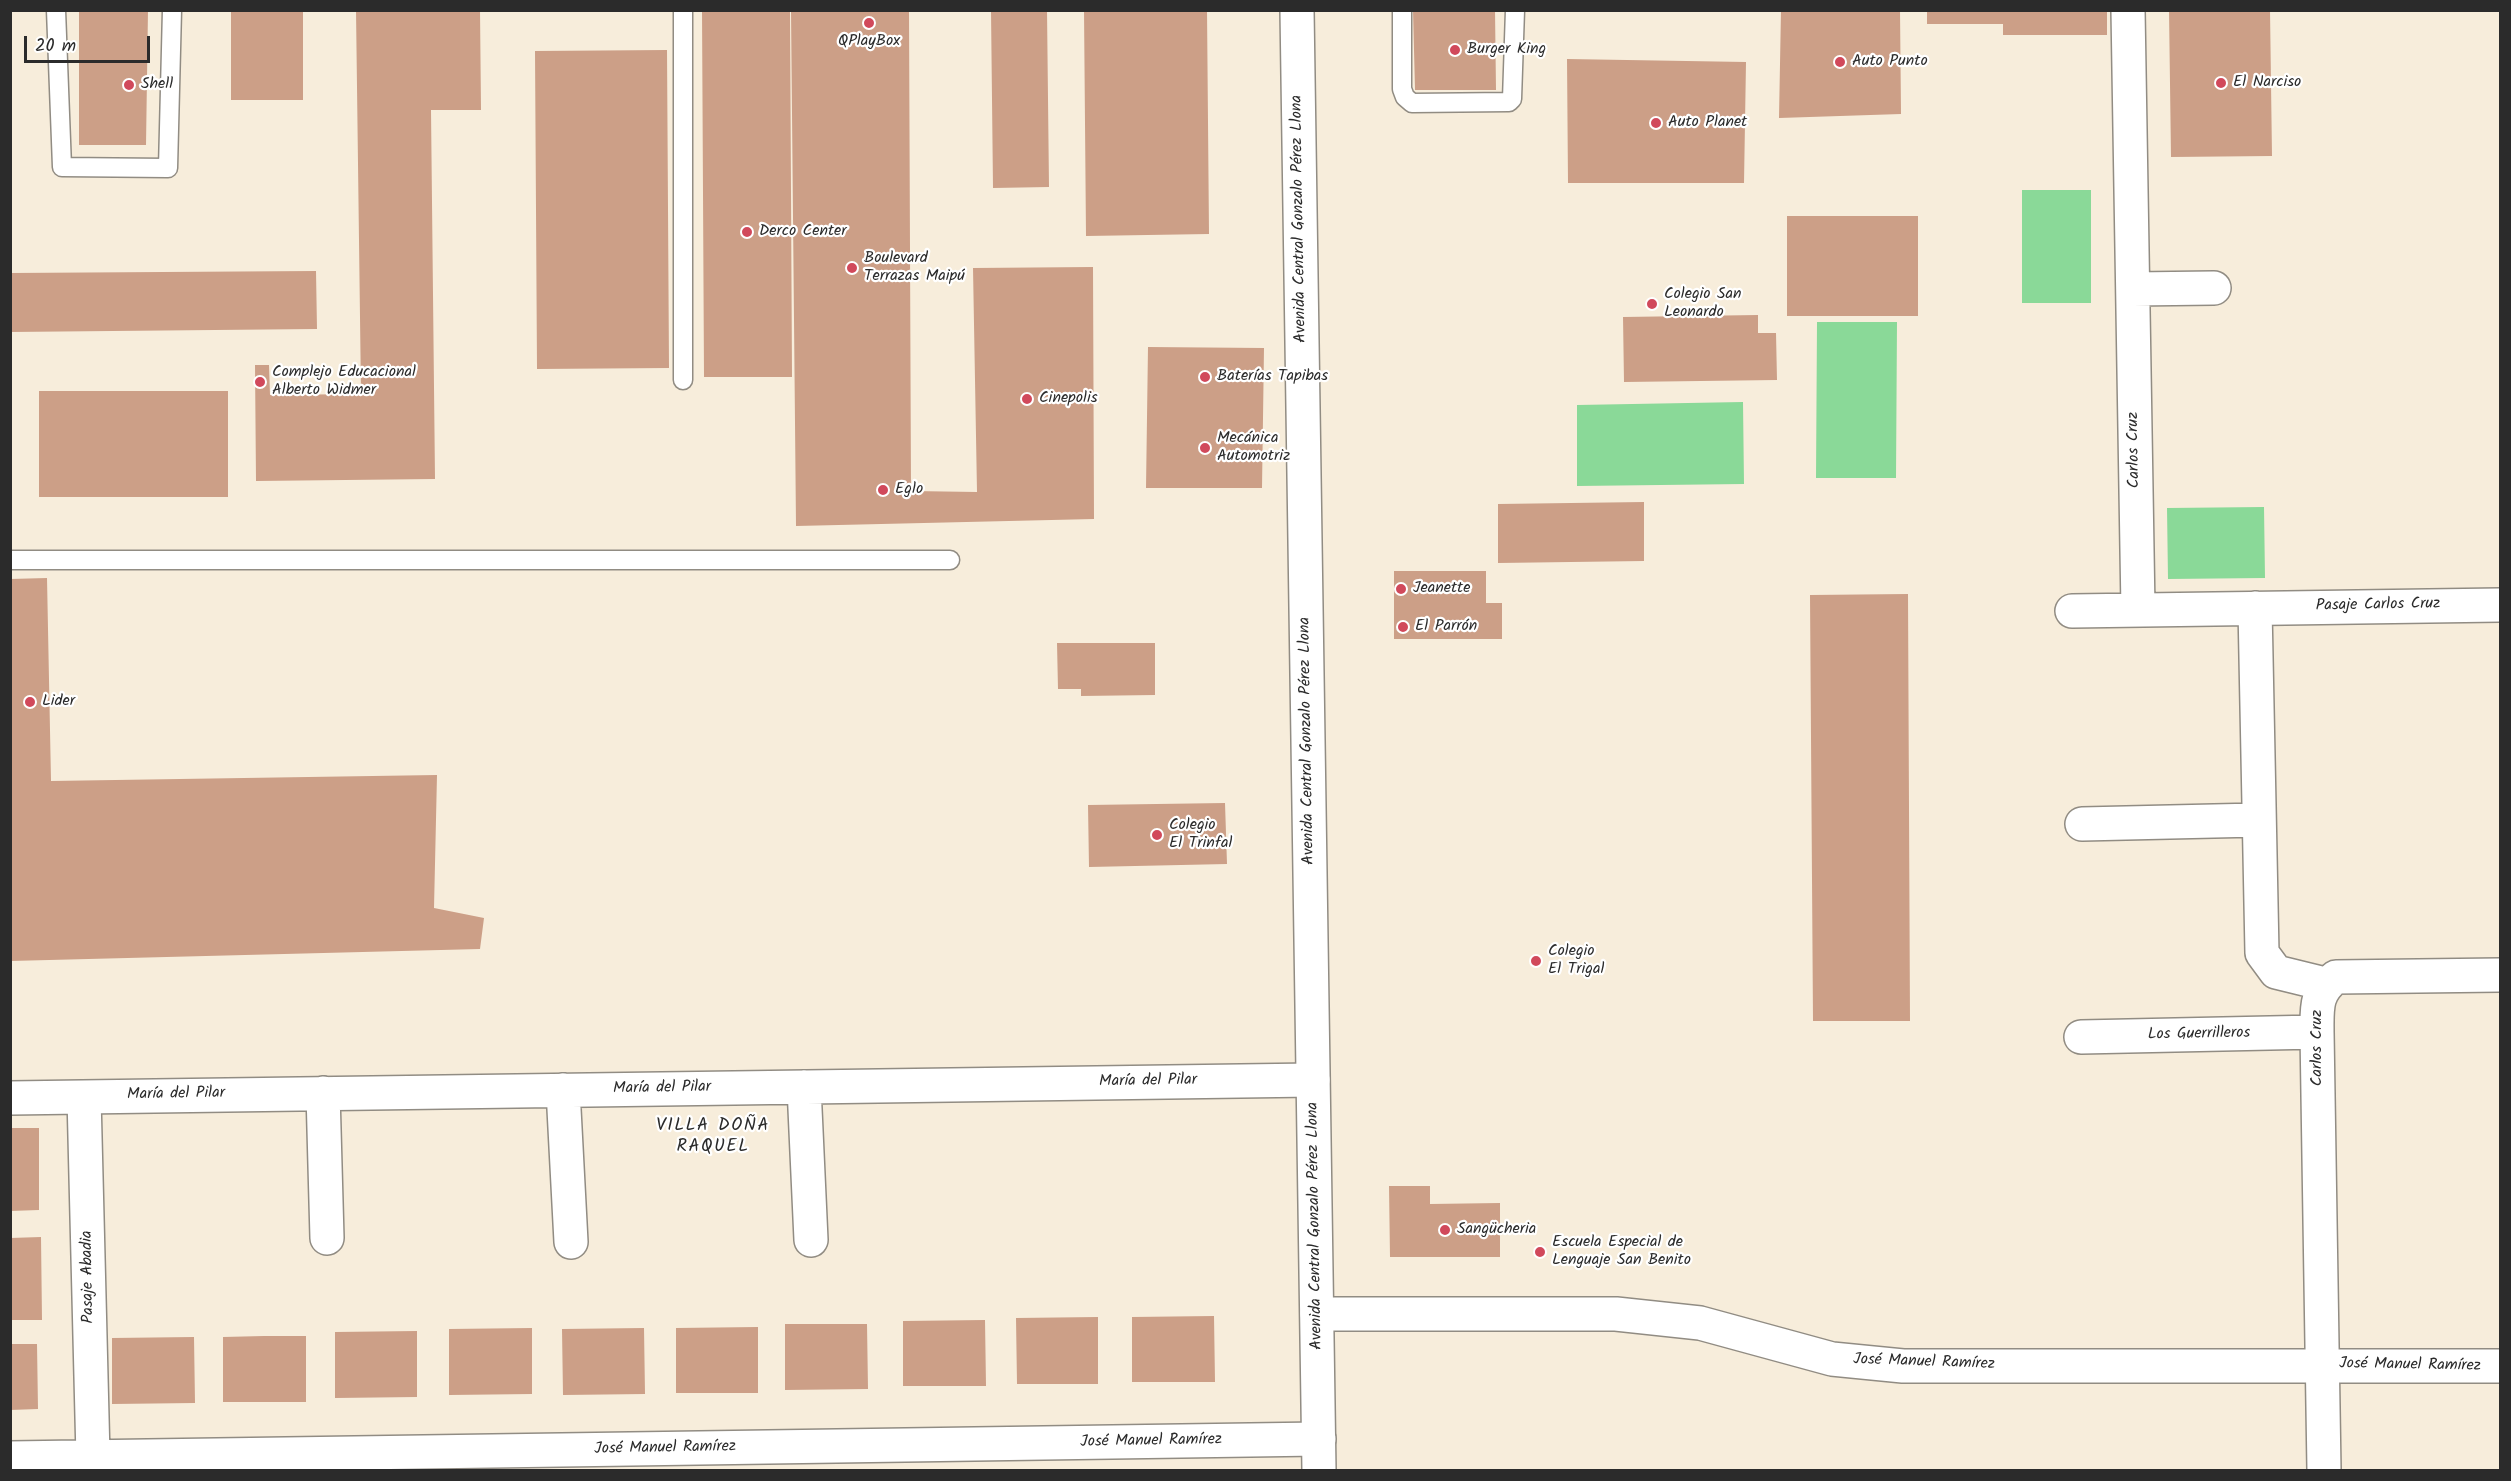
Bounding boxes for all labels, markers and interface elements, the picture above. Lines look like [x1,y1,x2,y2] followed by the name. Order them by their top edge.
[862,16,876,30] marker: QPlayBox
[27,24,153,62] scale bar
[35,32,76,61] text: 20 m
[838,32,900,52] place label: QPlayBox
[1467,40,1546,60] place label: Burger King
[1448,43,1462,57] marker: Burger King
[1852,52,1928,72] place label: Auto Punto
[1833,55,1847,69] marker: Auto Punto
[2233,73,2301,93] place label: El Narciso
[141,75,173,95] place label: Shell
[2214,76,2228,90] marker: El Narciso
[122,78,136,92] marker: Shell
[1288,95,1312,343] street label: Avenida Central Gonzalo Pérez Llona
[1668,113,1747,133] place label: Auto Planet
[1649,116,1663,130] marker: Auto Planet
[759,222,847,242] place label: Derco Center
[740,225,754,239] marker: Derco Center
[864,249,965,287] place label: Boulevard Terrazas Maipú
[845,261,859,275] marker: Boulevard Terrazas Maipú
[1664,285,1742,323] place label: Colegio San Leonardo
[1645,297,1659,311] marker: Colegio San Leonardo
[272,363,416,401] place label: Complejo Educacional Alberto Widmer
[1217,367,1328,387] place label: Baterías Tapibas
[1198,370,1212,384] marker: Baterías Tapibas
[253,375,267,389] marker: Complejo Educacional Alberto Widmer
[1039,389,1098,409] place label: Cinepolis
[1020,392,1034,406] marker: Cinepolis
[2125,412,2145,488] street label: Carlos Cruz
[1217,429,1290,467] place label: Mecánica Automotriz
[1198,441,1212,455] marker: Mecánica Automotriz
[895,480,923,500] place label: Eglo
[876,483,890,497] marker: Eglo
[1413,579,1471,599] place label: Jeanette
[1394,582,1408,596] marker: Jeanette
[2316,595,2440,617] street label: Pasaje Carlos Cruz
[1296,617,1320,865] street label: Avenida Central Gonzalo Pérez Llona
[1415,617,1477,637] place label: El Parrón
[1396,620,1410,634] marker: El Parrón
[42,692,75,712] place label: Lider
[23,695,37,709] marker: Lider
[1169,816,1232,854] place label: Colegio El Trinfal
[1150,828,1164,842] marker: Colegio El Trinfal
[1548,942,1604,980] place label: Colegio El Trigal
[1529,954,1543,968] marker: Colegio El Trigal
[2308,1010,2328,1086] street label: Carlos Cruz
[2147,1025,2251,1045] street label: Los Guerrilleros
[1099,1072,1197,1092] street label: María del Pilar
[613,1079,711,1099] street label: María del Pilar
[127,1085,225,1105] street label: María del Pilar
[1304,1102,1328,1350] street label: Avenida Central Gonzalo Pérez Llona
[656,1116,770,1158] district label: VILLA DOÑA RAQUEL
[1457,1220,1536,1240] place label: Sangücheria
[1438,1223,1452,1237] marker: Sangücheria
[79,1230,99,1324] street label: Pasaje Abadia
[1552,1233,1691,1271] place label: Escuela Especial de Lenguaje San Benito
[1533,1245,1547,1259] marker: Escuela Especial de Lenguaje San Benito
[1853,1351,1995,1375] street label: José Manuel Ramírez
[2339,1355,2481,1377] street label: José Manuel Ramírez
[1080,1431,1222,1453] street label: José Manuel Ramírez
[594,1438,736,1460] street label: José Manuel Ramírez

